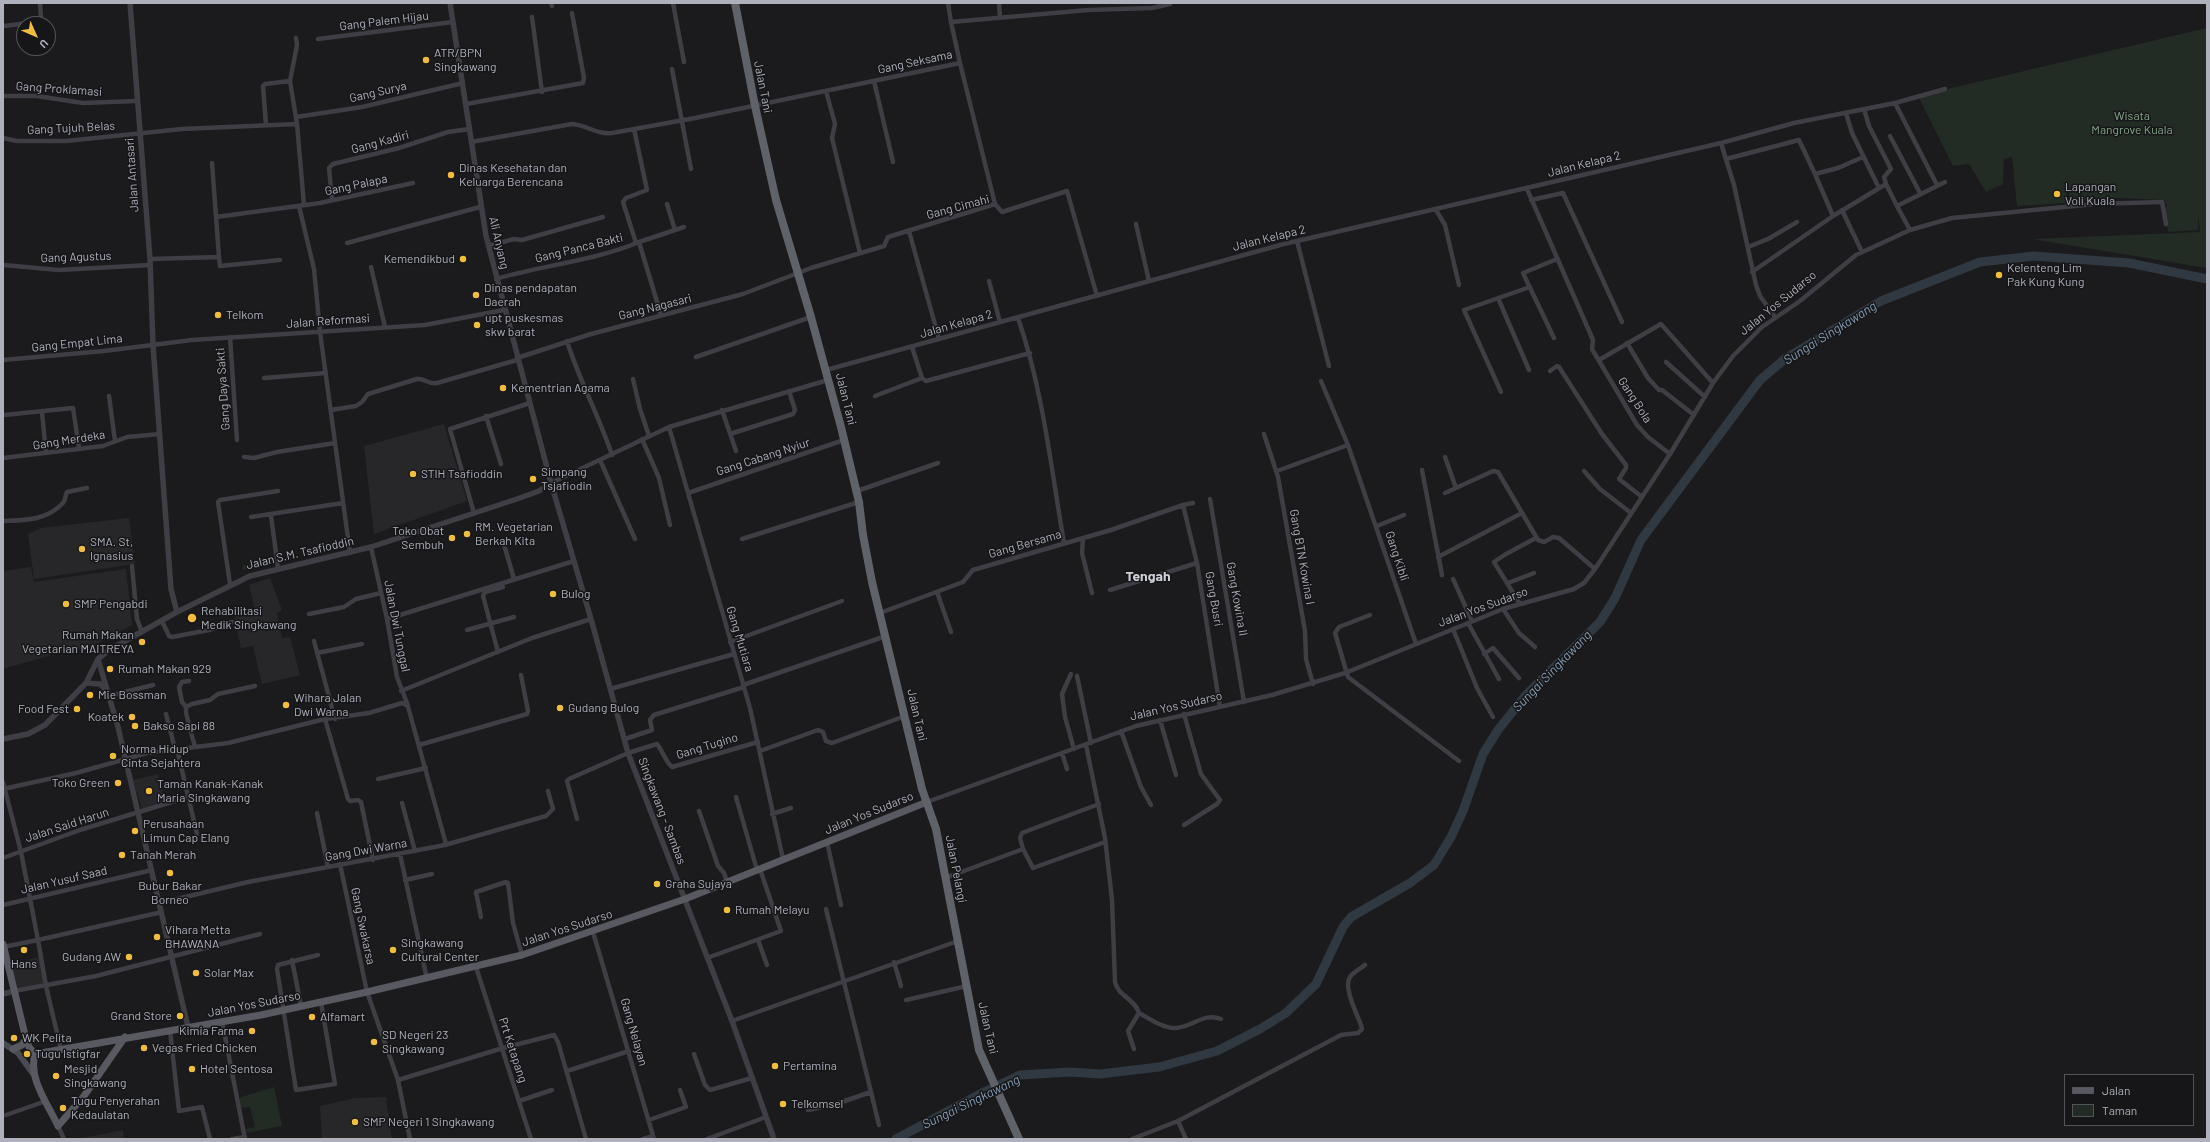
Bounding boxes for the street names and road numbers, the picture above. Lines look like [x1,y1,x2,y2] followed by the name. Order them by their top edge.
[339,8,429,34] street label: Gang Palem Hijau
[876,47,954,77] street label: Gang Seksama
[751,60,775,114] street label: Jalan Tani
[348,78,408,106] street label: Gang Surya
[15,79,103,99] street label: Gang Proklamasi
[27,119,115,137] street label: Gang Tujuh Belas
[350,127,410,157] street label: Gang Kadiri
[122,137,142,213] street label: Jalan Antasari
[1546,148,1622,180] street label: Jalan Kelapa 2
[323,171,389,199] street label: Gang Palapa
[925,192,991,222] street label: Gang Cimahi
[486,215,512,271] street label: Ali Anyang
[1231,222,1307,254] street label: Jalan Kelapa 2
[534,230,624,266] street label: Gang Panca Bakti
[40,249,112,265] street label: Gang Agustus
[1737,268,1819,338] street label: Jalan Yos Sudarso
[617,291,693,323] street label: Gang Nagasari
[918,307,994,341] street label: Jalan Kelapa 2
[286,311,370,331] street label: Jalan Reformasi
[31,331,123,355] street label: Gang Empat Lima
[213,347,233,431] street label: Gang Daya Sakti
[833,371,859,427] street label: Jalan Tani
[1615,374,1655,426] street label: Gang Bola
[32,427,106,453] street label: Gang Merdeka
[714,435,812,479] street label: Gang Cabang Nyiur
[1287,508,1317,606] street label: Gang BTN Kowina I
[987,527,1063,561] street label: Gang Bersama
[1382,529,1412,583] street label: Gang Kibli
[245,534,355,572] street label: Jalan S.M. Tsafioddin
[1223,561,1251,637] street label: Gang Kowina II
[1202,570,1226,628] street label: Gang Busri
[381,579,413,673] street label: Jalan Dwi Tunggal
[1436,584,1530,630] street label: Jalan Yos Sudarso
[723,605,757,673] street label: Gang Mutiara
[904,687,930,743] street label: Jalan Tani
[1128,688,1224,724] street label: Jalan Yos Sudarso
[674,730,740,762] street label: Gang Tugino
[635,755,689,867] street label: Singkawang - Sambas
[823,789,915,837] street label: Jalan Yos Sudarso
[23,805,111,845] street label: Jalan Said Harun
[942,834,970,904] street label: Jalan Pelangi
[324,836,408,864] street label: Gang Dwi Warna
[19,863,109,897] street label: Jalan Yusuf Saad
[348,886,378,966] street label: Gang Swakarsa
[520,907,614,949] street label: Jalan Yos Sudarso
[206,988,302,1020] street label: Jalan Yos Sudarso
[617,996,651,1068] street label: Gang Nelayan
[975,1000,1001,1056] street label: Jalan Tani
[496,1015,530,1085] street label: Prt Ketapang

